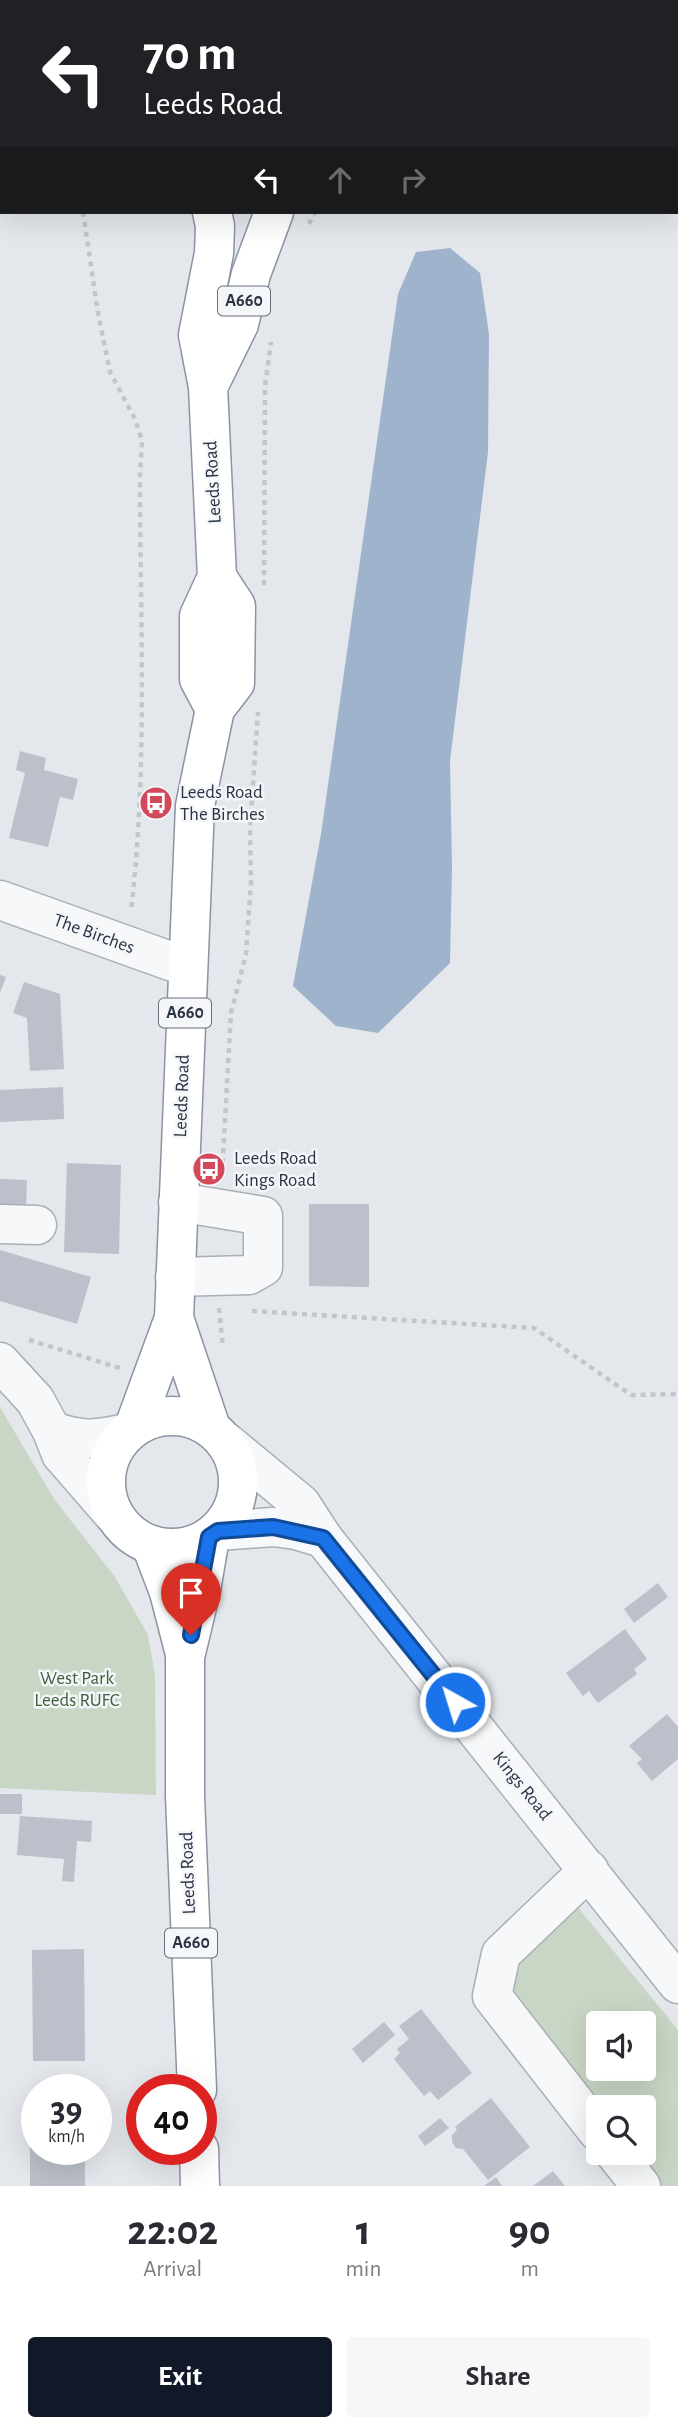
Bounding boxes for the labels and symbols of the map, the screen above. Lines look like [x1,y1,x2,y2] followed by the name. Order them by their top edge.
[218,286,270,316] road number: A660
[201,440,225,524] street label: Leeds Road
[180,783,265,824] place label: Leeds Road The Birches
[137,784,175,822] bus stop icon: Leeds Road The Birches
[51,911,137,957] street label: The Birches
[159,998,211,1028] road number: A660
[171,1054,193,1138] street label: Leeds Road
[234,1149,317,1190] place label: Leeds Road Kings Road
[190,1150,228,1188] bus stop icon: Leeds Road Kings Road
[161,1563,221,1635] pin
[418,1665,492,1739] position arrow
[34,1669,120,1710] park label: West Park Leeds RUFC
[489,1748,555,1824] street label: Kings Road
[177,1831,199,1915] street label: Leeds Road
[165,1928,217,1957] road number: A660
[126,2074,217,2165] speed limit sign: 40

